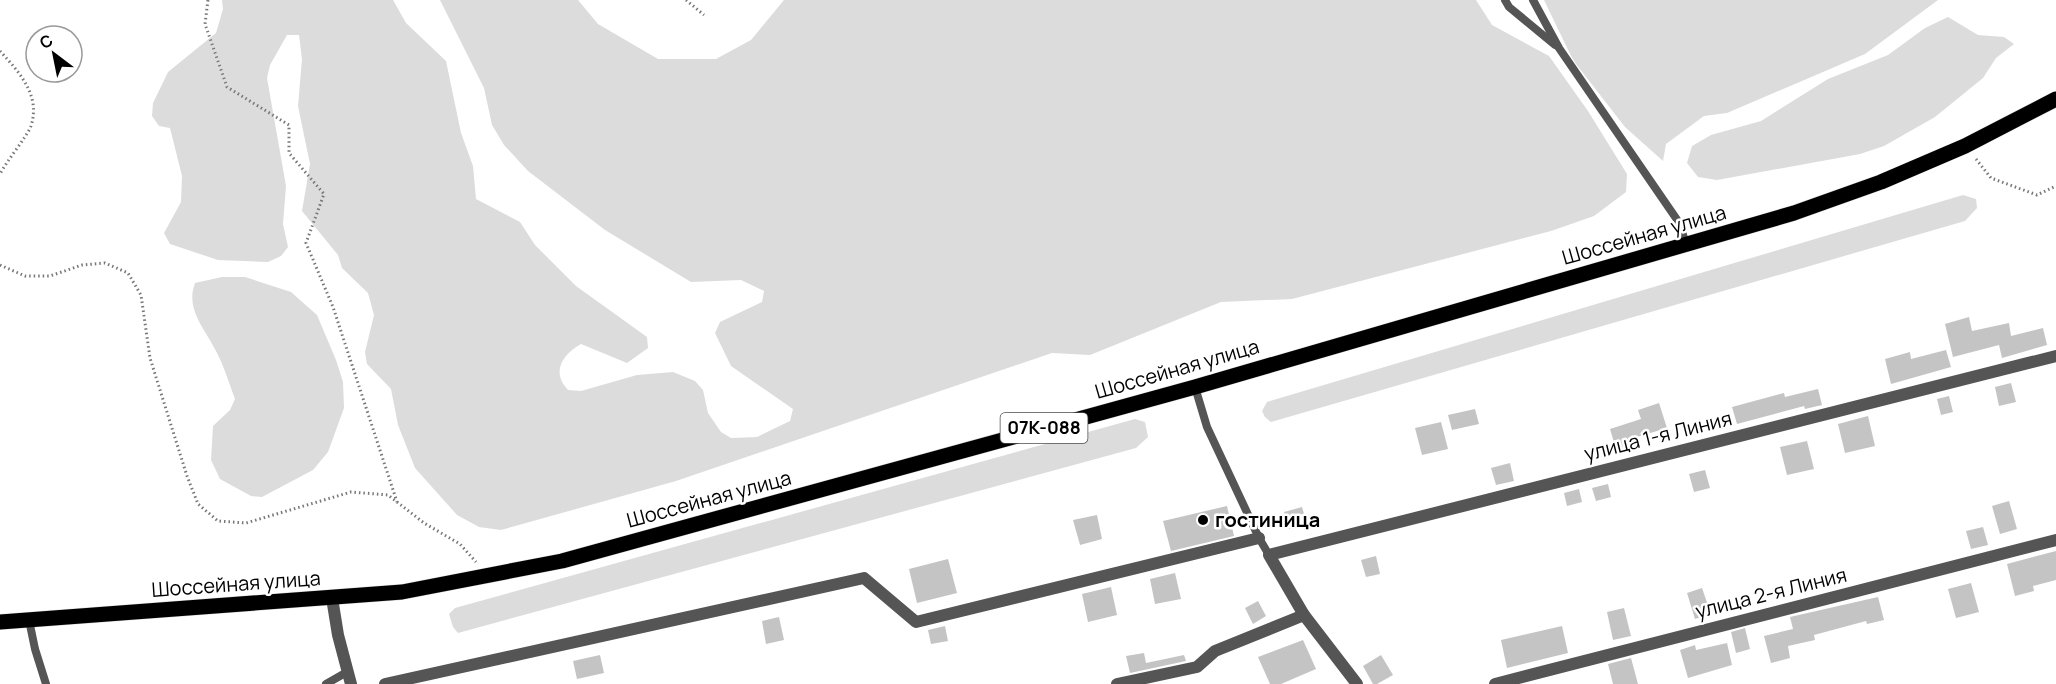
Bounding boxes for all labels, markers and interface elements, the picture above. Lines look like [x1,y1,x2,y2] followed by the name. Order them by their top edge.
[24,24,84,84] north arrow
[35,29,57,54] text: С
[1559,198,1729,271] street label: Шоссейная улица
[1092,332,1262,405] street label: Шоссейная улица
[1581,404,1735,467] street label: улица 1-я Линия
[1000,413,1088,443] road number: 07К-088
[624,464,794,533] street label: Шоссейная улица
[1215,506,1320,533] place label: гостиница
[1196,513,1210,527] marker: гостиница
[1692,561,1849,624] street label: улица 2-я Линия
[151,564,321,603] street label: Шоссейная улица

